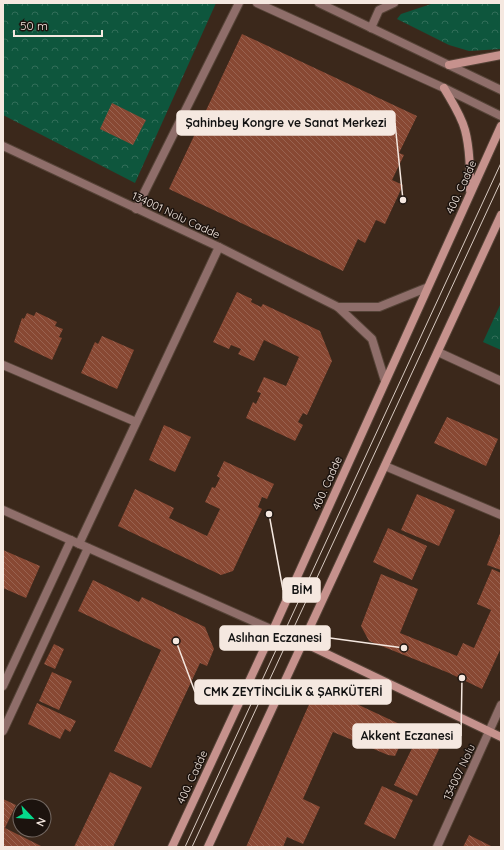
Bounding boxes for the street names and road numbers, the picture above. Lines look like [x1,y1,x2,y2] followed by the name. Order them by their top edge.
[443,158,479,216] street label: 400. Cadde
[130,188,222,242] street label: 134001 Nolu Cadde
[309,454,345,512] street label: 400. Cadde
[440,742,478,802] street label: 134007 Nolu
[174,748,210,806] street label: 400. Cadde

